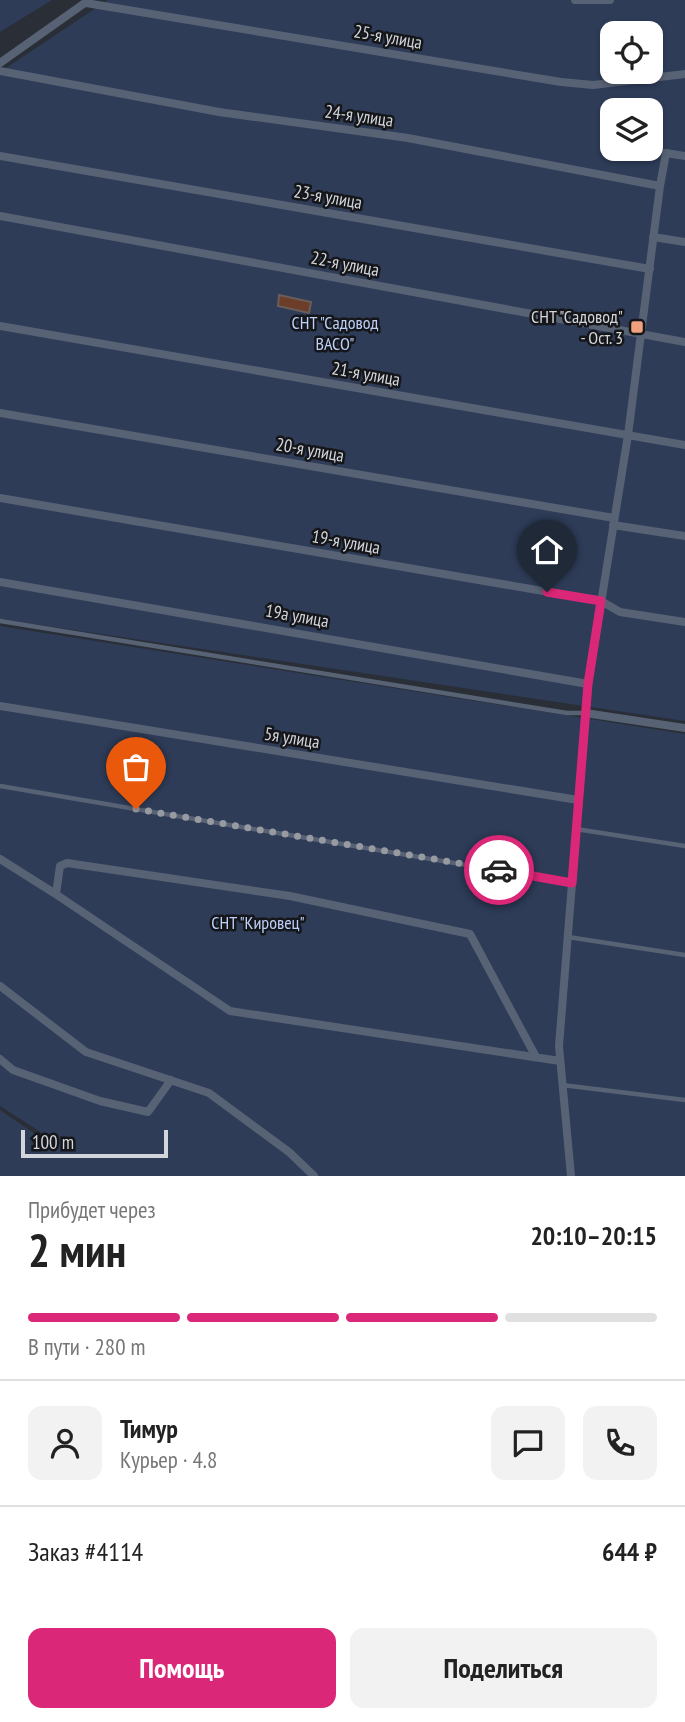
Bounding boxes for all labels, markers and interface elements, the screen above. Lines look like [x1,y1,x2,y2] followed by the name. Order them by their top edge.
[352,19,424,54] street label: 25-я улица
[600,21,663,161] map controls
[600,21,663,84] button: locate
[600,98,663,161] button: layers
[323,99,395,132] street label: 24-я улица
[292,179,364,214] street label: 23-я улица
[309,246,381,281] street label: 22-я улица
[531,305,623,349] place label: СНТ "Садовод" - Ост. 3
[292,311,378,355] park label: СНТ "Садовод ВАСО"
[629,319,645,335] marker: СНТ "Садовод" - Ост. 3
[330,356,402,391] street label: 21-я улица
[274,432,346,467] street label: 20-я улица
[517,520,577,592] pin
[310,524,382,559] street label: 19-я улица
[528,531,566,569] icon: home
[264,599,331,632] street label: 19а улица
[263,722,321,753] street label: 5я улица
[106,737,166,809] pin
[117,748,155,786] icon: bag
[464,835,534,905] courier
[480,851,518,889] icon: car
[211,911,305,934] park label: СНТ "Кировец"
[21,1127,168,1159] scale bar
[32,1130,74,1154] text: 100 m
[28,1195,156,1224] text: Прибудет через
[530,1219,657,1252] text: 20:10–20:15
[28,1220,126,1280] text: 2 мин
[28,1332,145,1361] text: В пути · 280 m
[28,1406,102,1480] button: person
[491,1406,565,1480] button: chat
[583,1406,657,1480] button: phone
[120,1412,178,1445] text: Тимур
[120,1445,217,1474] text: Курьер · 4.8
[28,1535,143,1568] text: Заказ #4114
[602,1535,657,1568] text: 644 ₽
[28,1628,336,1708] button: Помощь
[350,1628,657,1708] button: Поделиться

